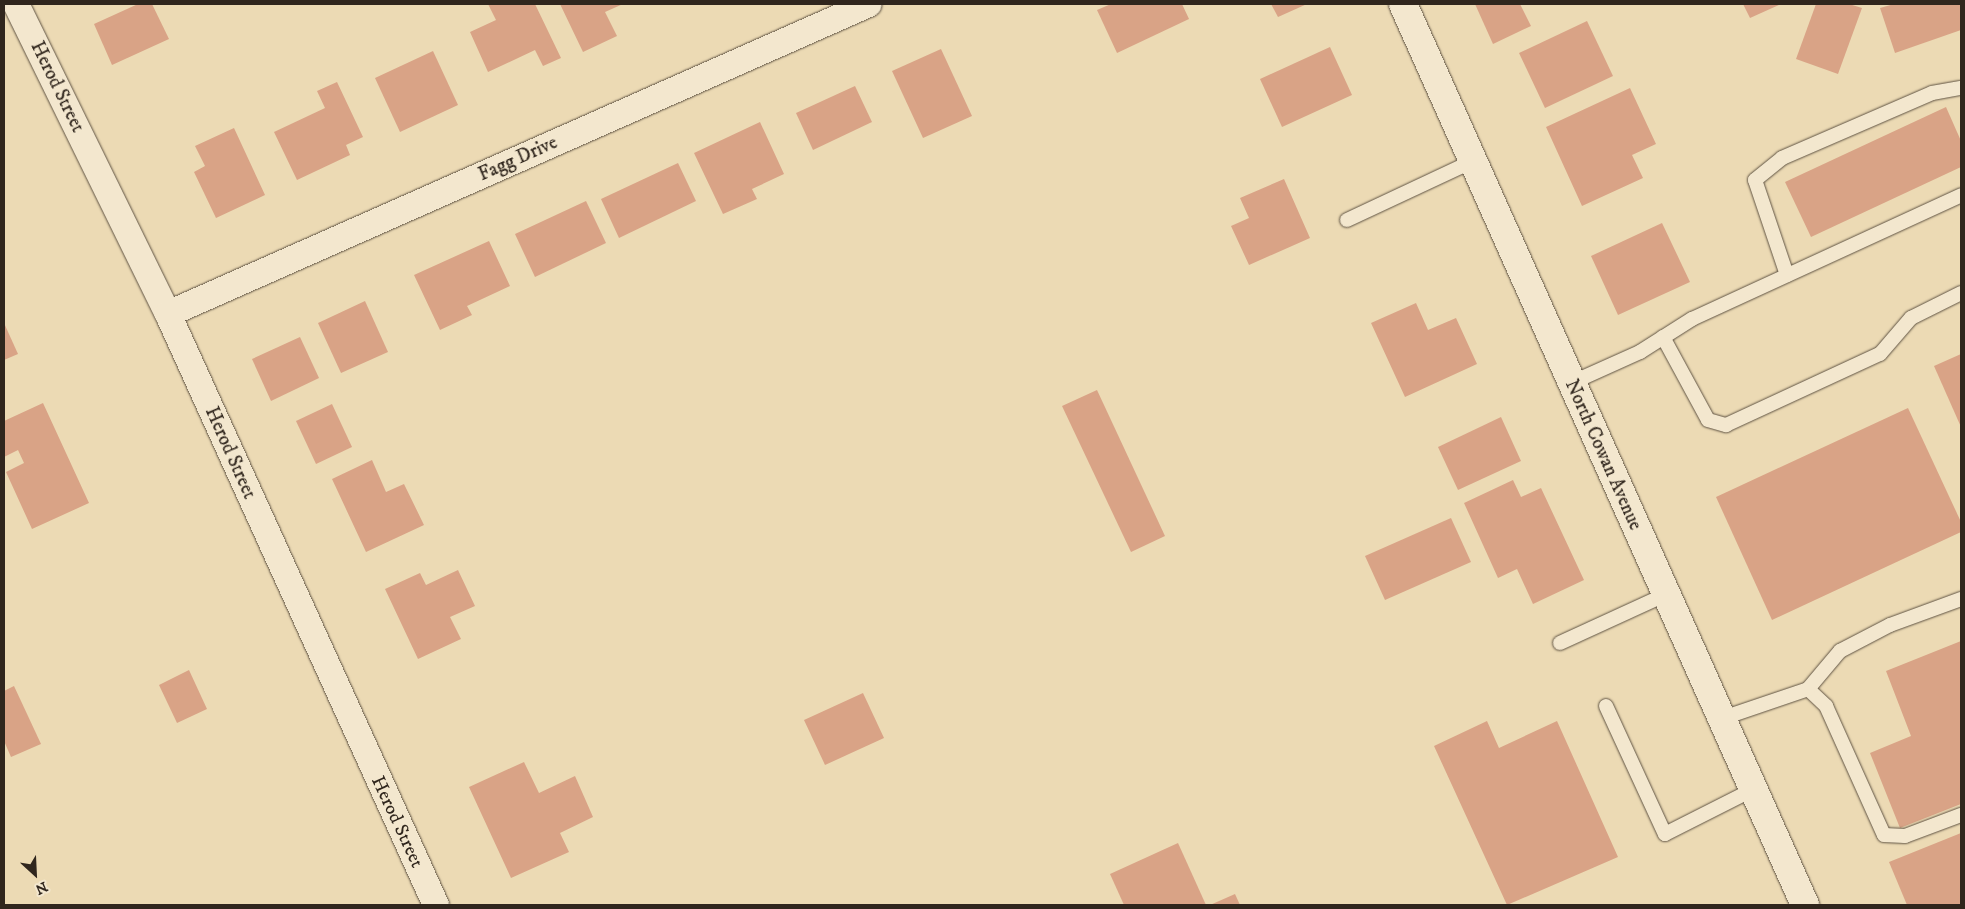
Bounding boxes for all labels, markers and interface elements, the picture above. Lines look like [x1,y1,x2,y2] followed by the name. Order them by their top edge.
[25,38,89,136] street label: Herod Street
[475,131,561,187] street label: Fagg Drive
[1560,376,1646,534] street label: North Cowan Avenue
[200,403,260,503] street label: Herod Street
[366,773,428,871] street label: Herod Street
[10,849,60,899] north arrow
[32,877,50,898] text: N

